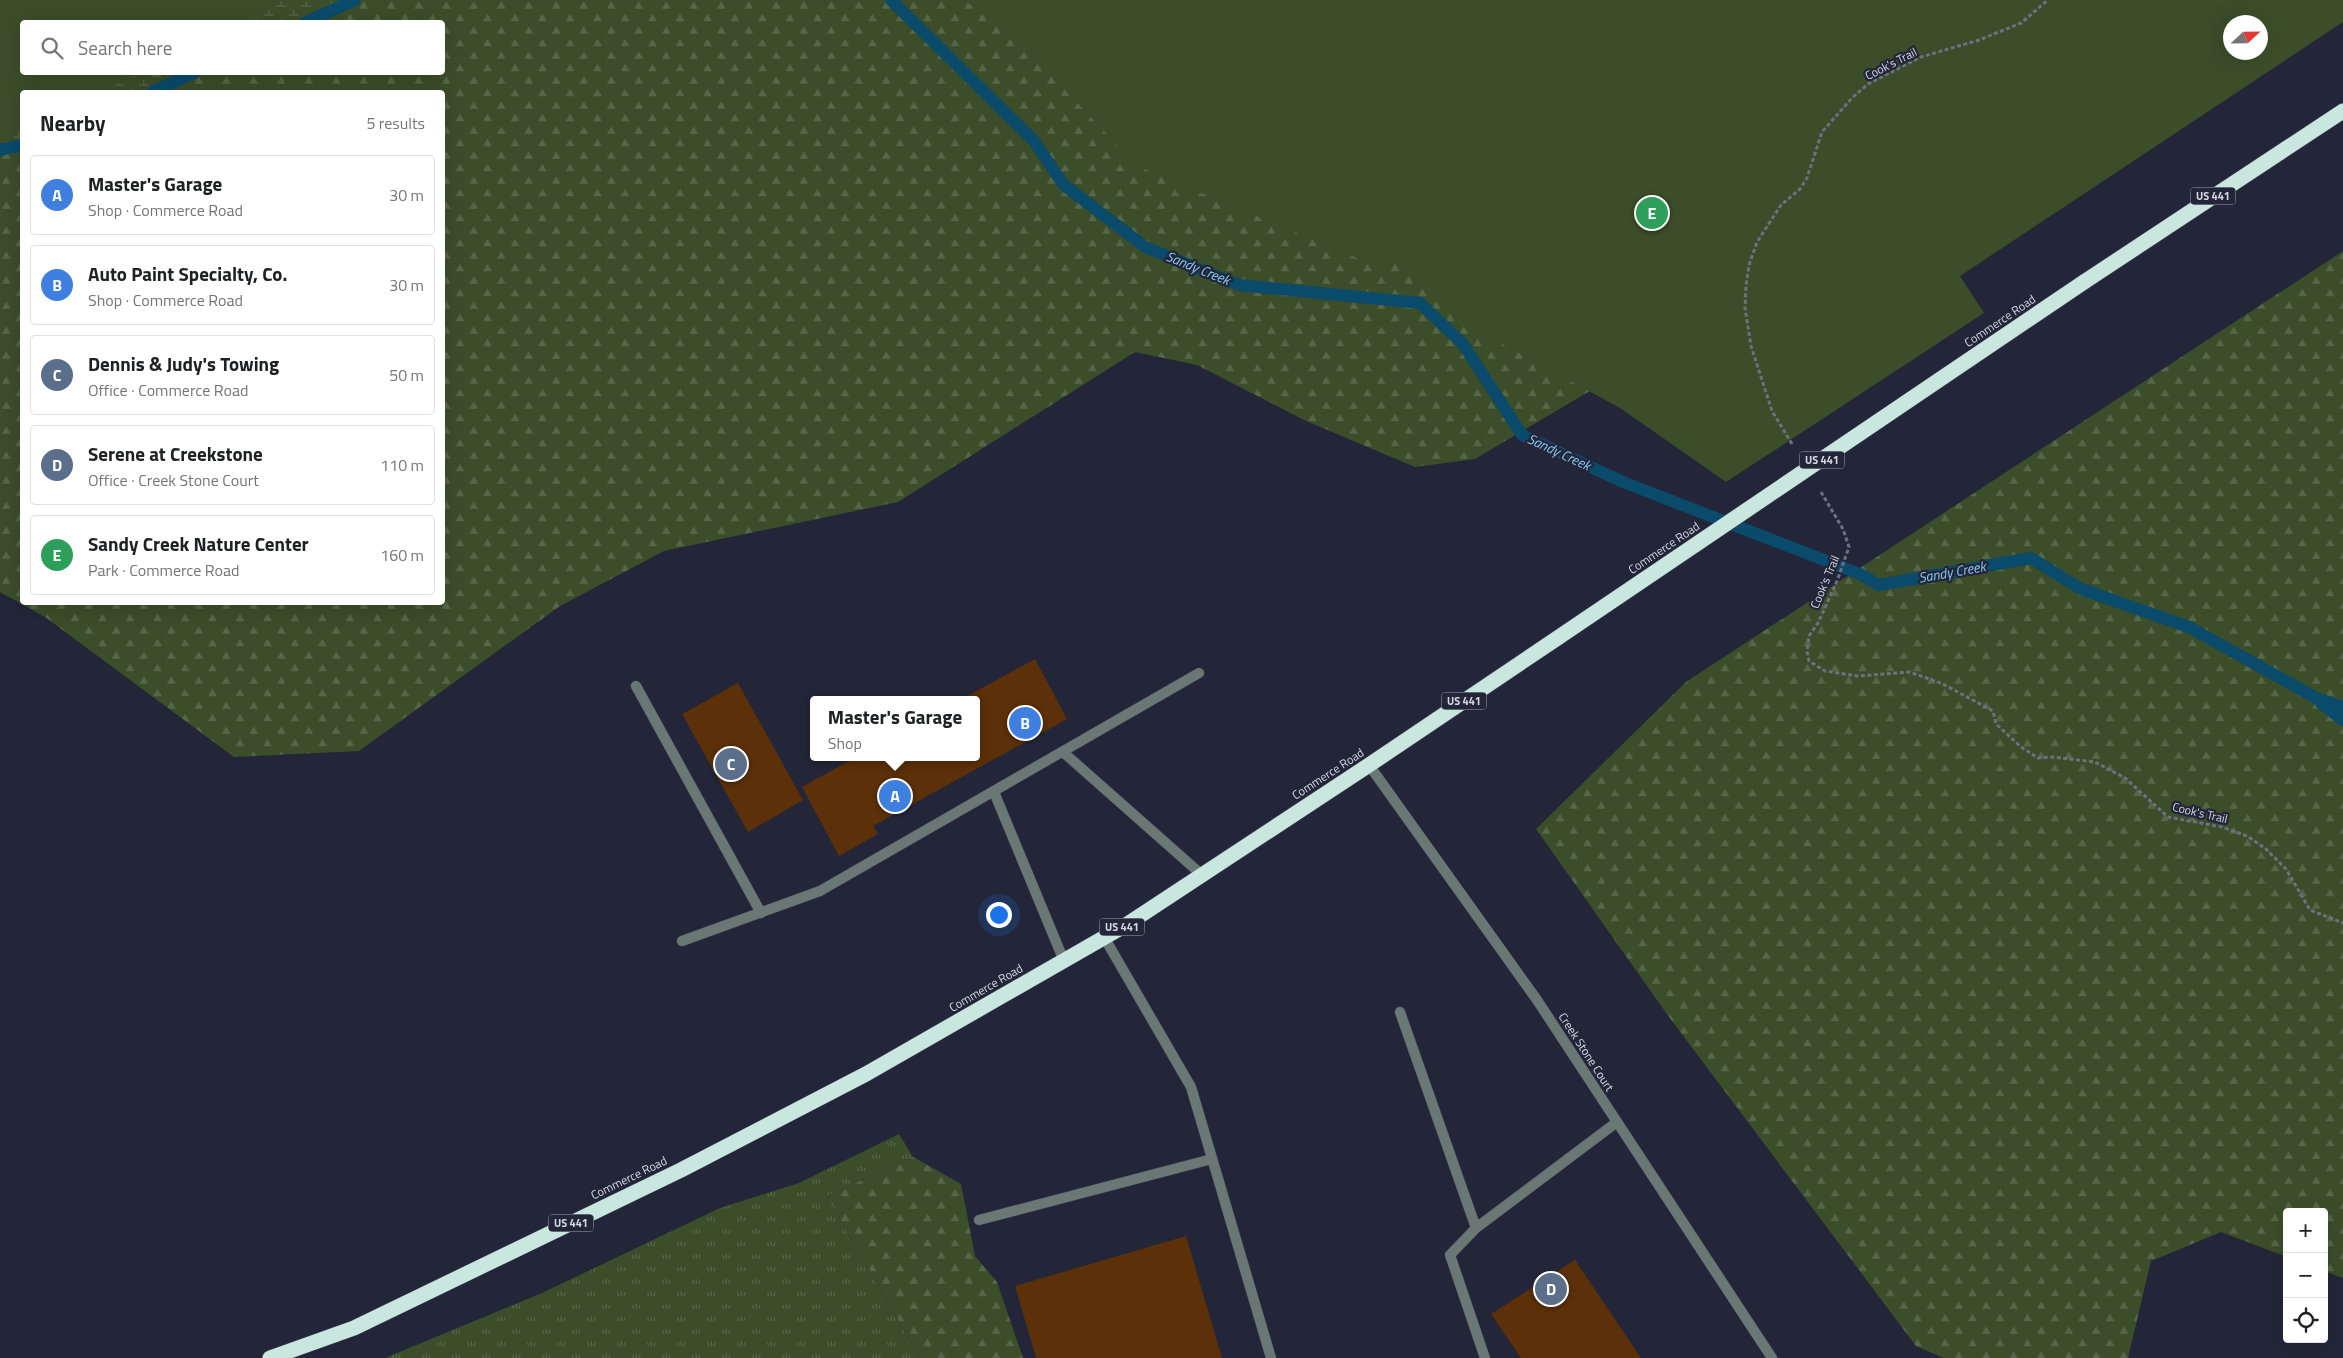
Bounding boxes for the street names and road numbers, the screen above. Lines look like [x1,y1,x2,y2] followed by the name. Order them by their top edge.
[1861,42,1920,85] street label: Cook's Trail
[2190,188,2236,205] road number: US 441
[1960,290,2039,352] street label: Commerce Road
[1800,452,1844,468] road number: US 441
[1624,517,1703,579] street label: Commerce Road
[1805,552,1844,611] street label: Cook's Trail
[1442,692,1486,709] road number: US 441
[1288,743,1368,804] street label: Commerce Road
[2171,797,2230,828] street label: Cook's Trail
[1100,919,1144,936] road number: US 441
[945,959,1026,1016] street label: Commerce Road
[1554,1009,1619,1096] street label: Creek Stone Court
[587,1151,670,1204] street label: Commerce Road
[548,1214,594,1232] road number: US 441

